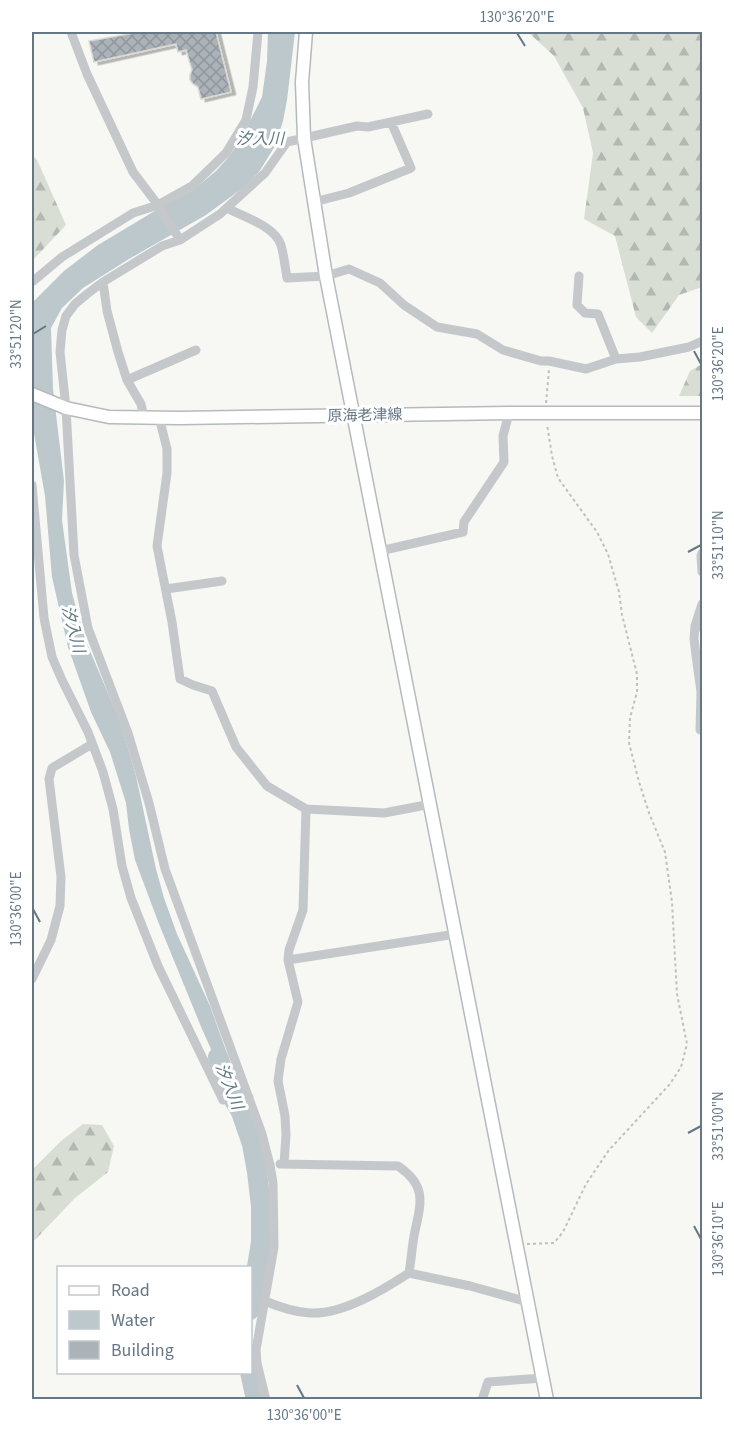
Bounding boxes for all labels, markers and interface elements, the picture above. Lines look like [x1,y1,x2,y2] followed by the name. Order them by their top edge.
[479,7,555,28] text: 130°36'20"E
[236,128,286,150] water label: 汐入川
[6,299,27,369] text: 33°51'20"N
[708,326,729,402] text: 130°36'20"E
[327,404,403,427] street label: 原海老津線
[708,510,729,580] text: 33°51'10"N
[56,603,90,657] water label: 汐入川
[6,871,27,947] text: 130°36'00"E
[210,1060,249,1115] water label: 汐入川
[708,1091,729,1161] text: 33°51'00"N
[708,1201,729,1277] text: 130°36'10"E
[57,1266,252,1374] legend
[111,1278,150,1303] text: Road
[111,1308,155,1333] text: Water
[111,1338,174,1363] text: Building
[266,1405,342,1426] text: 130°36'00"E

